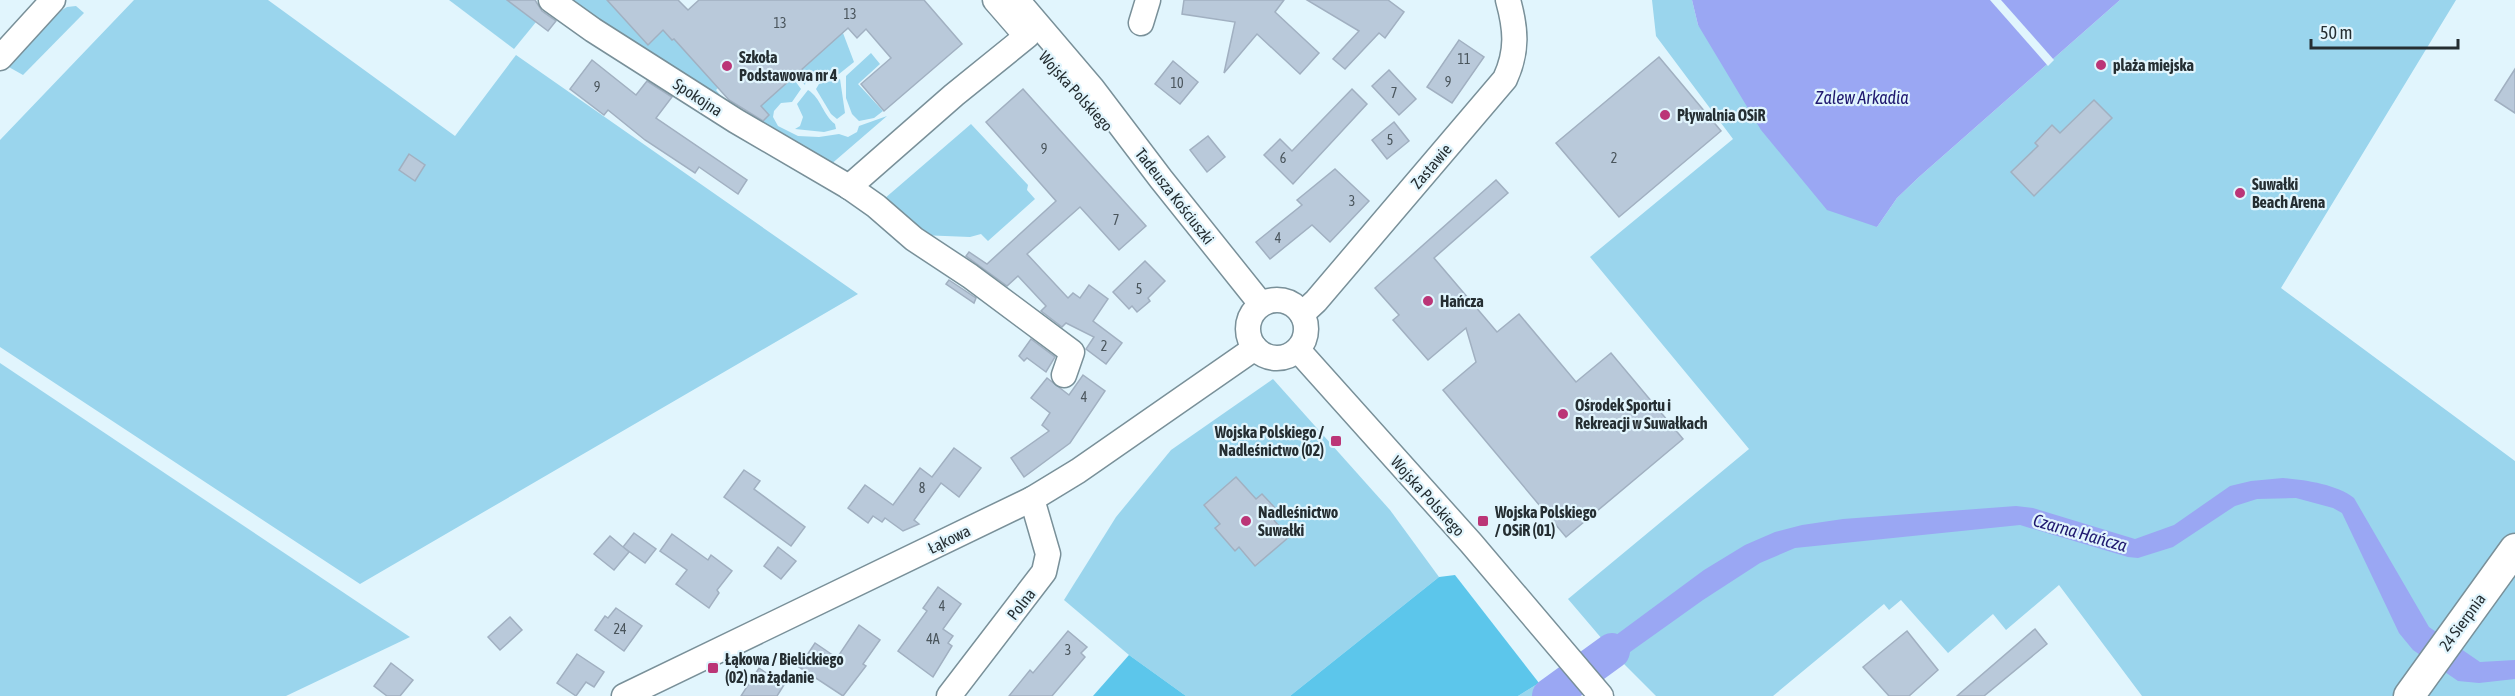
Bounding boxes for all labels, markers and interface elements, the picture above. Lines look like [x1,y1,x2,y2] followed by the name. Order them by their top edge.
[843,6,857,22] house number: 13
[2311,12,2458,50] scale bar
[773,15,787,31] house number: 13
[2320,22,2352,43] text: 50 m
[1035,47,1117,135] street label: Wojska Polskiego
[739,48,838,84] place label: Szkoła Podstawowa nr 4
[1457,51,1471,67] house number: 11
[2113,56,2194,74] place label: plaża miejska
[2094,58,2108,72] marker: plaża miejska
[720,59,734,73] marker: Szkoła Podstawowa nr 4
[670,74,726,120] street label: Spokojna
[1445,74,1451,90] house number: 9
[1170,75,1184,91] house number: 10
[594,79,600,95] house number: 9
[1391,85,1397,101] house number: 7
[1815,87,1909,108] water label: Zalew Arkadia
[1677,106,1765,124] place label: Pływalnia OSiR
[1658,108,1672,122] marker: Pływalnia OSiR
[1387,132,1393,148] house number: 5
[1407,140,1455,192] street label: Zastawie
[1041,141,1047,157] house number: 9
[1132,145,1218,247] street label: Tadeusza Kościuszki
[1280,150,1287,166] house number: 6
[1611,150,1617,166] house number: 2
[2252,175,2325,211] place label: Suwałki Beach Arena
[2233,186,2247,200] marker: Suwałki Beach Arena
[1349,193,1355,209] house number: 3
[1113,212,1119,228] house number: 7
[1275,230,1282,246] house number: 4
[1136,281,1142,297] house number: 5
[1440,292,1484,310] place label: Hańcza
[1421,294,1435,308] marker: Hańcza
[1101,338,1107,354] house number: 2
[1081,389,1088,405] house number: 4
[1575,396,1708,432] place label: Ośrodek Sportu i Rekreacji w Suwałkach
[1556,407,1570,421] marker: Ośrodek Sportu i Rekreacji w Suwałkach
[1214,423,1325,459] place label: Wojska Polskiego / Nadleśnictwo (02)
[1329,434,1343,448] marker: Wojska Polskiego / Nadleśnictwo (02)
[1387,452,1469,540] street label: Wojska Polskiego
[919,480,926,496] house number: 8
[1258,503,1339,539] place label: Nadleśnictwo Suwałki
[1494,503,1597,539] place label: Wojska Polskiego / OSiR (01)
[2031,509,2130,556] water label: Czarna Hańcza
[1239,514,1253,528] marker: Nadleśnictwo Suwałki
[1476,514,1490,528] marker: Wojska Polskiego / OSiR (01)
[925,521,973,558] street label: Łąkowa
[1003,585,1039,623] street label: Polna
[2435,590,2490,655] street label: 24 Sierpnia
[939,598,946,614] house number: 4
[613,621,627,637] house number: 24
[926,631,940,647] house number: 4A
[1065,642,1071,658] house number: 3
[725,650,844,686] place label: Łąkowa / Bielickiego (02) na żądanie
[706,661,720,675] marker: Łąkowa / Bielickiego (02) na żądanie

